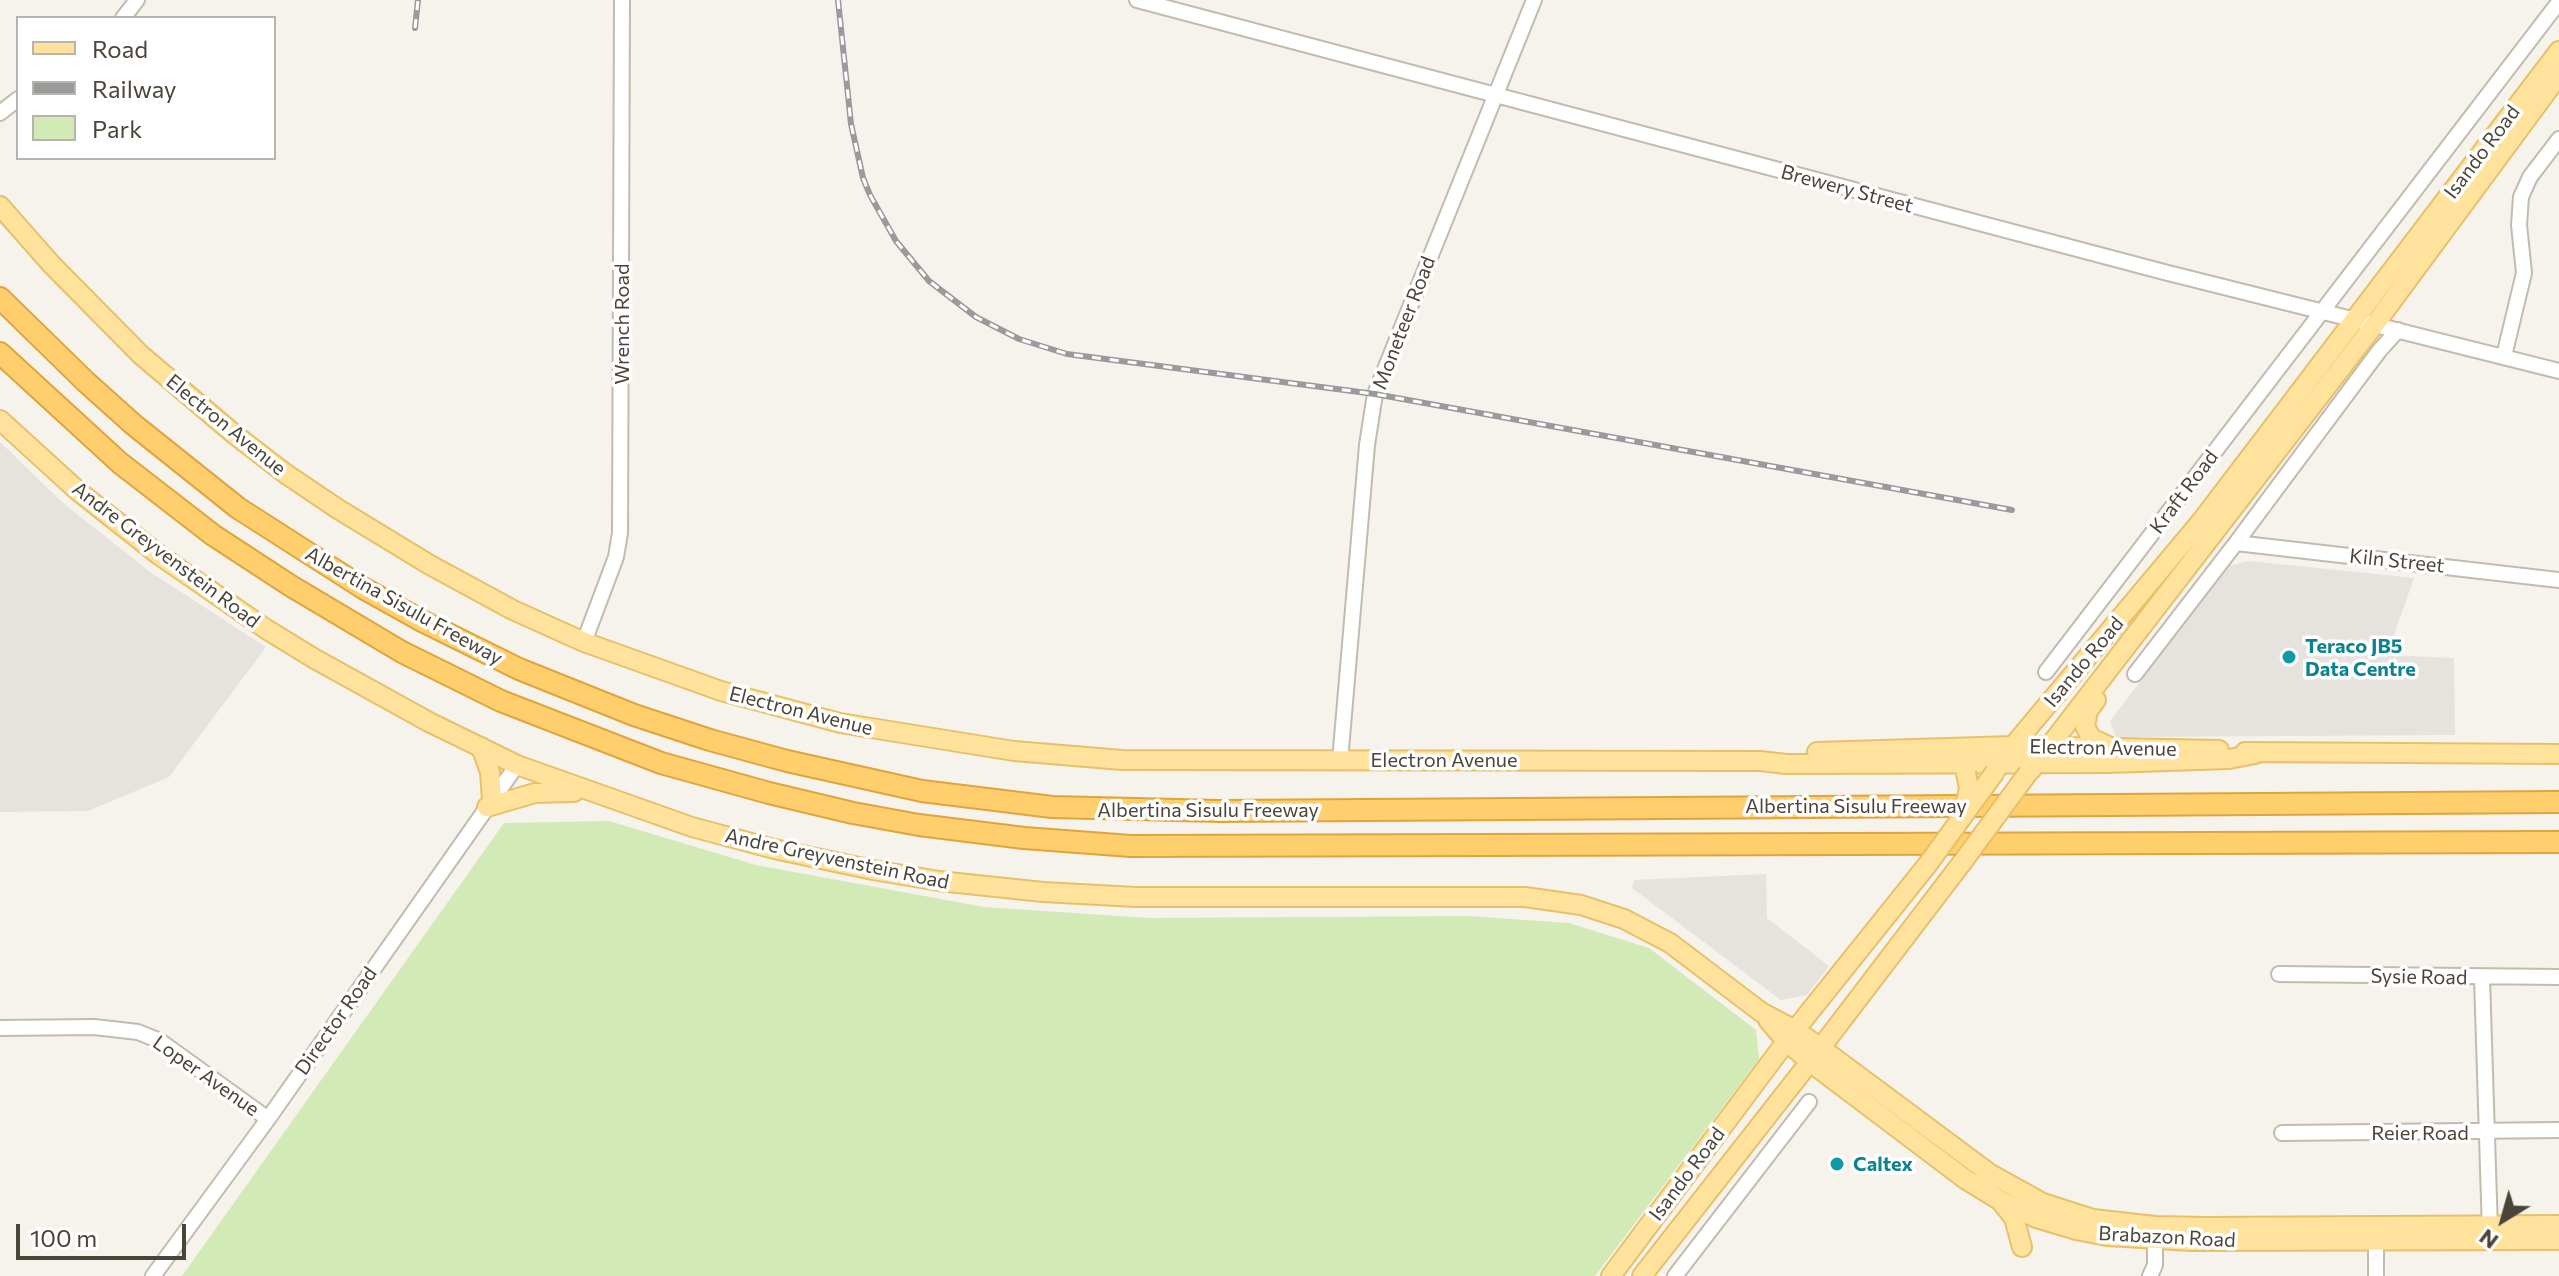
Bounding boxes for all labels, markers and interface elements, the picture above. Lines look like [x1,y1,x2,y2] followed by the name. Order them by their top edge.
[16,16,276,160] legend
[92,34,148,63] text: Road
[92,74,177,103] text: Railway
[2439,101,2525,203] street label: Isando Road
[92,114,142,143] text: Park
[1778,160,1916,218] street label: Brewery Street
[1368,253,1440,393] street label: Moneteer Road
[610,264,634,384] street label: Wrench Road
[161,369,291,481] street label: Electron Avenue
[2145,446,2223,538] street label: Kraft Road
[68,477,264,633] street label: Andre Greyvenstein Road
[301,542,507,670] street label: Albertina Sisulu Freeway
[2348,544,2446,578] street label: Kiln Street
[2039,612,2129,712] street label: Isando Road
[2305,634,2416,681] place label: Teraco JB5 Data Centre
[2280,648,2298,666] marker: Teraco JB5 Data Centre
[727,682,875,740] street label: Electron Avenue
[2029,735,2177,761] street label: Electron Avenue
[1370,748,1518,772] street label: Electron Avenue
[1745,794,1967,818] street label: Albertina Sisulu Freeway
[1097,798,1319,822] street label: Albertina Sisulu Freeway
[723,824,951,894] street label: Andre Greyvenstein Road
[290,962,382,1080] street label: Director Road
[2370,964,2468,990] street label: Sysie Road
[148,1031,264,1121] street label: Loper Avenue
[2371,1121,2469,1145] street label: Reier Road
[1644,1123,1730,1225] street label: Isando Road
[1853,1152,1913,1176] place label: Caltex
[1828,1155,1846,1173] marker: Caltex
[2463,1180,2543,1260] north arrow
[20,1208,190,1258] scale bar
[2098,1221,2236,1253] street label: Brabazon Road
[30,1223,97,1252] text: 100 m
[2474,1224,2503,1255] text: N

